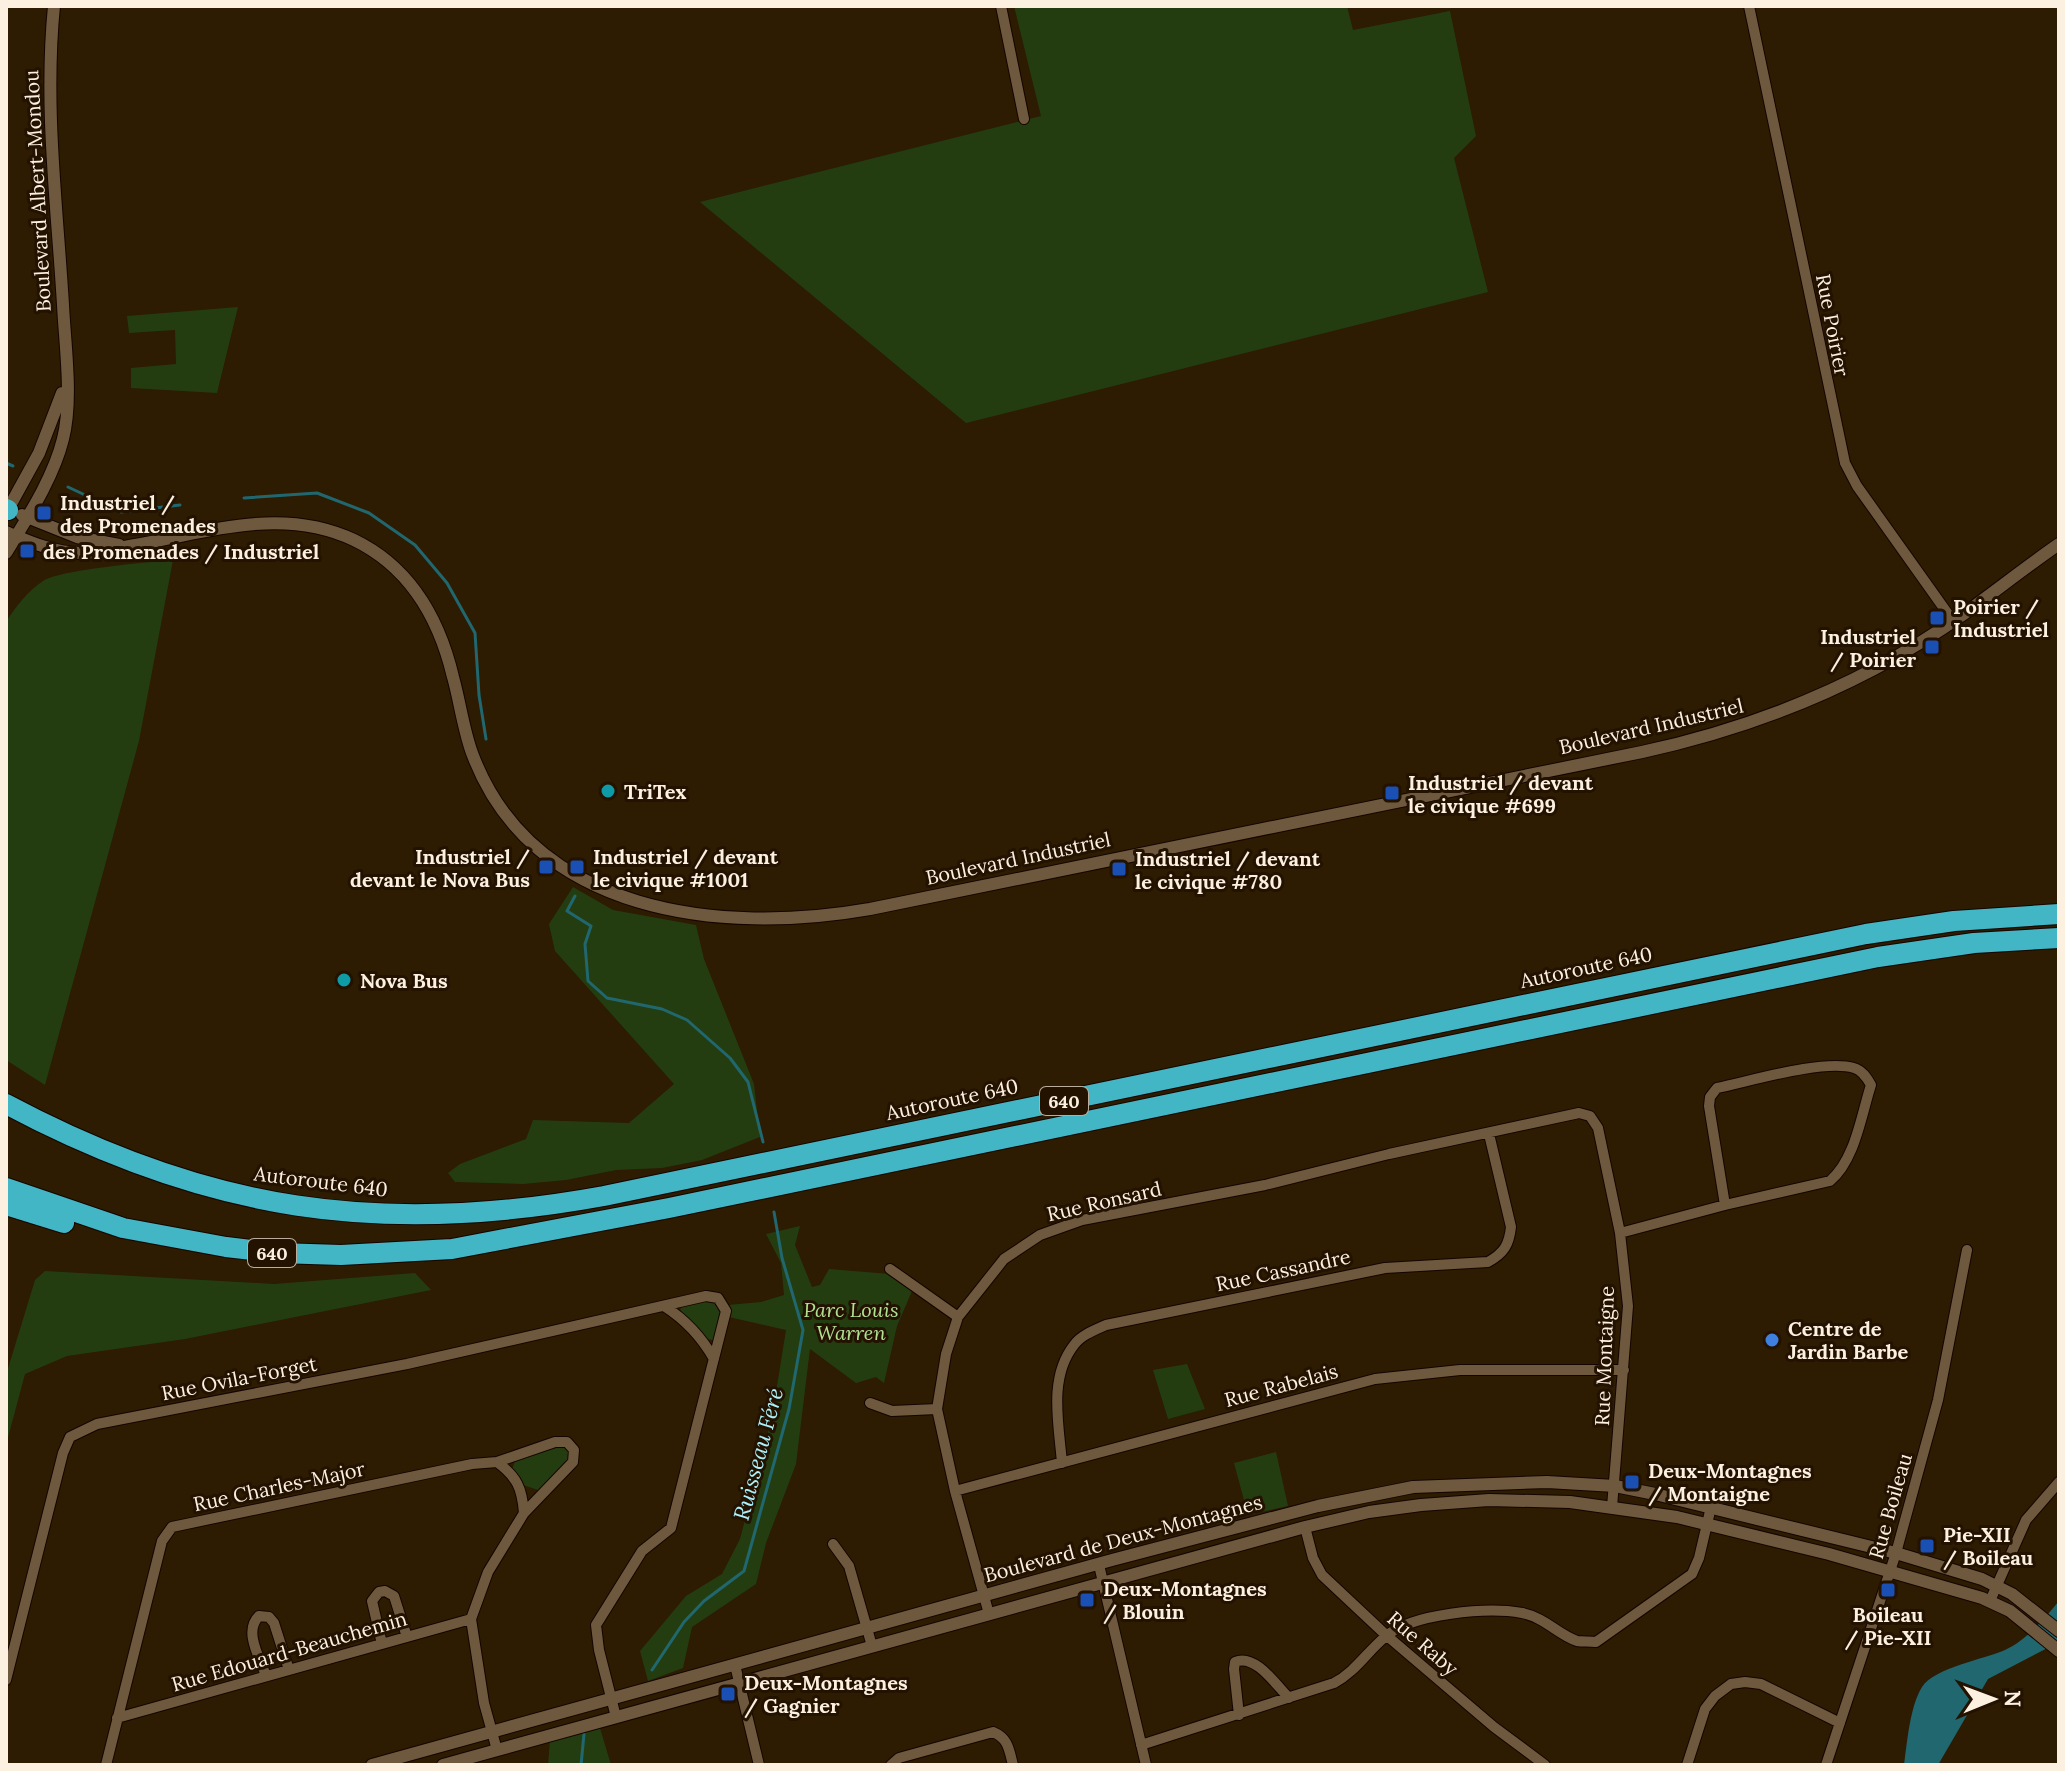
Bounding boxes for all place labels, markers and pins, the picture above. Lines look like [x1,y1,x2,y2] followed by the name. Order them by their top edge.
[60,490,216,538] place label: Industriel / des Promenades
[35,504,53,522] marker: Industriel / des Promenades
[43,539,319,565] place label: des Promenades / Industriel
[18,542,36,560] marker: des Promenades / Industriel
[1953,594,2049,642] place label: Poirier / Industriel
[1928,609,1946,627] marker: Poirier / Industriel
[1820,624,1916,673] place label: Industriel / Poirier
[1923,638,1941,656] marker: Industriel / Poirier
[1408,770,1594,818] place label: Industriel / devant le civique #699
[624,779,687,804] place label: TriTex
[599,782,617,800] marker: TriTex
[1383,784,1401,802] marker: Industriel / devant le civique #699
[350,844,530,892] place label: Industriel / devant le Nova Bus
[593,844,779,892] place label: Industriel / devant le civique #1001
[1135,846,1321,894] place label: Industriel / devant le civique #780
[537,858,555,876] marker: Industriel / devant le Nova Bus
[568,858,586,876] marker: Industriel / devant le civique #1001
[1110,860,1128,878] marker: Industriel / devant le civique #780
[360,968,448,993] place label: Nova Bus
[335,971,353,989] marker: Nova Bus
[1788,1316,1908,1364] place label: Centre de Jardin Barbe
[1763,1331,1781,1349] marker: Centre de Jardin Barbe
[1648,1458,1812,1507] place label: Deux-Montagnes / Montaigne
[1623,1473,1641,1491] marker: Deux-Montagnes / Montaigne
[1943,1522,2033,1571] place label: Pie-XII / Boileau
[1918,1537,1936,1555] marker: Pie-XII / Boileau
[1103,1576,1267,1625] place label: Deux-Montagnes / Blouin
[1879,1581,1897,1599] marker: Boileau / Pie-XII
[1078,1591,1096,1609] marker: Deux-Montagnes / Blouin
[1845,1602,1931,1651] place label: Boileau / Pie-XII
[744,1670,908,1719] place label: Deux-Montagnes / Gagnier
[719,1685,737,1703] marker: Deux-Montagnes / Gagnier

